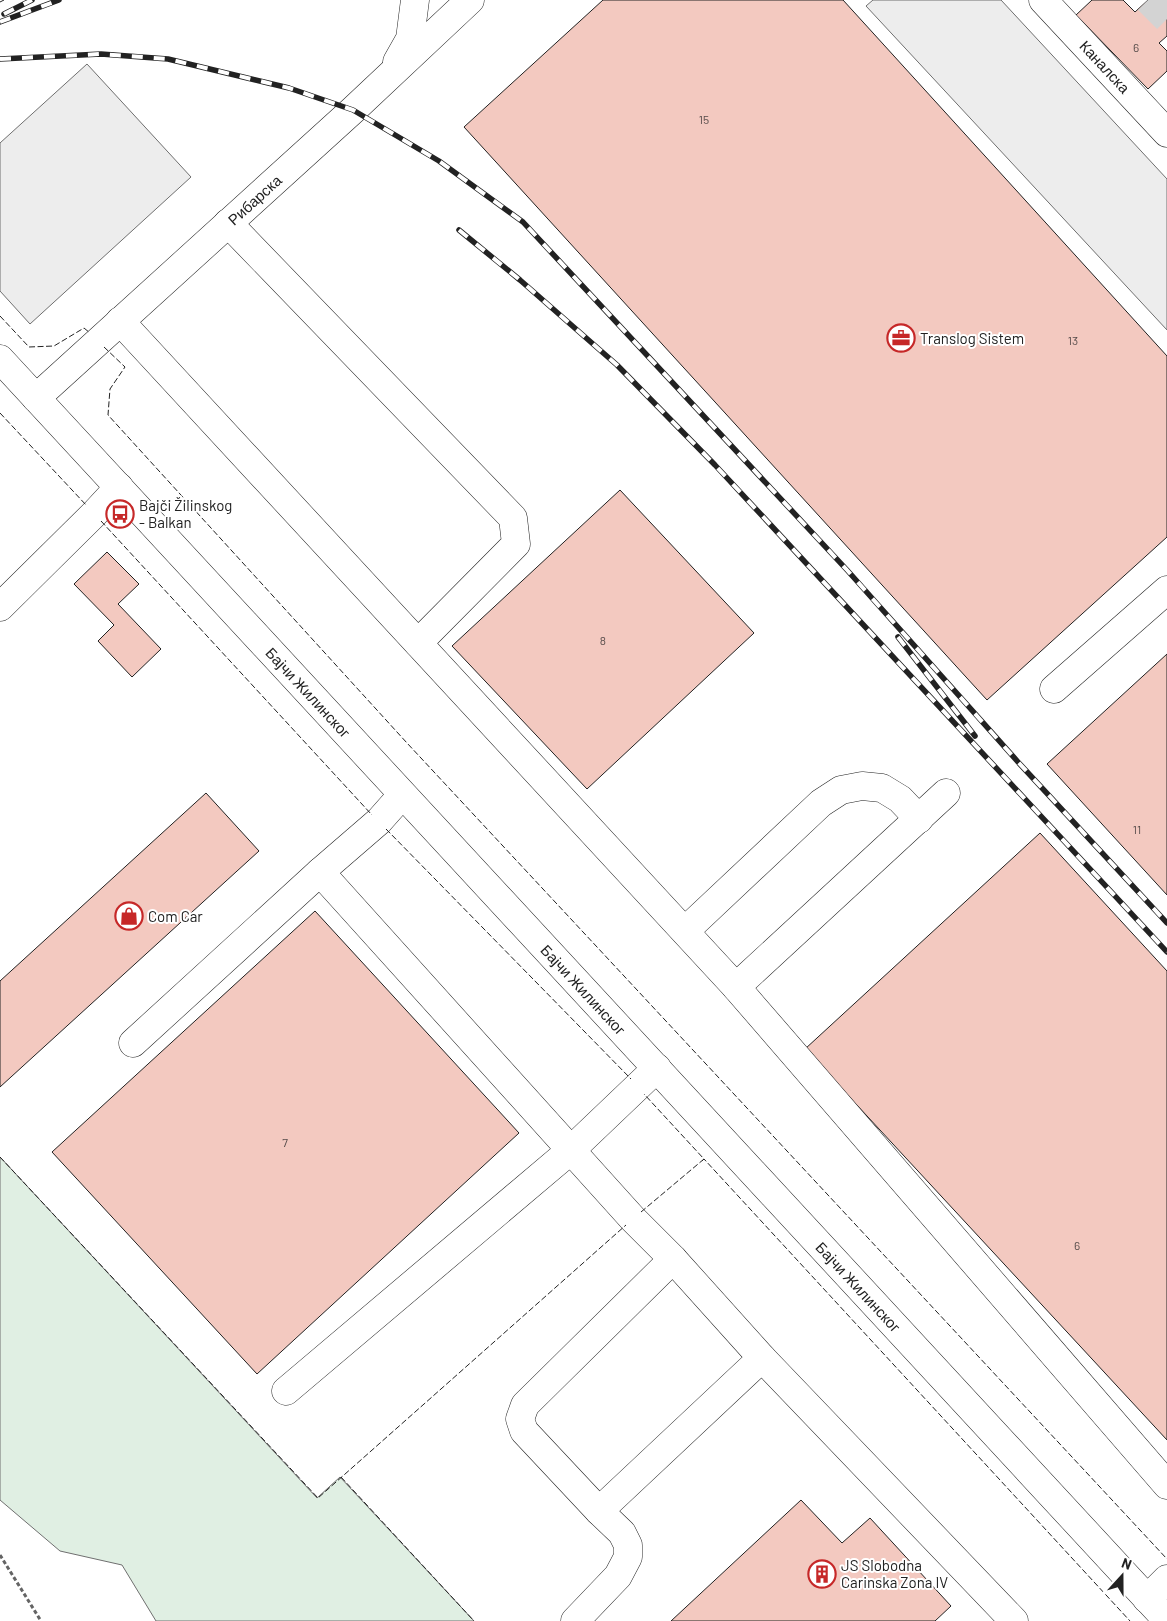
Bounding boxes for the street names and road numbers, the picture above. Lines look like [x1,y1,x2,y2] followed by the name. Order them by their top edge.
[1076,37,1134,97] street label: Каналска
[224,170,285,229] street label: Рибарска
[262,643,355,741] street label: Бајчи Жилинског
[537,941,630,1039] street label: Бајчи Жилинског
[812,1238,905,1336] street label: Бајчи Жилинског

